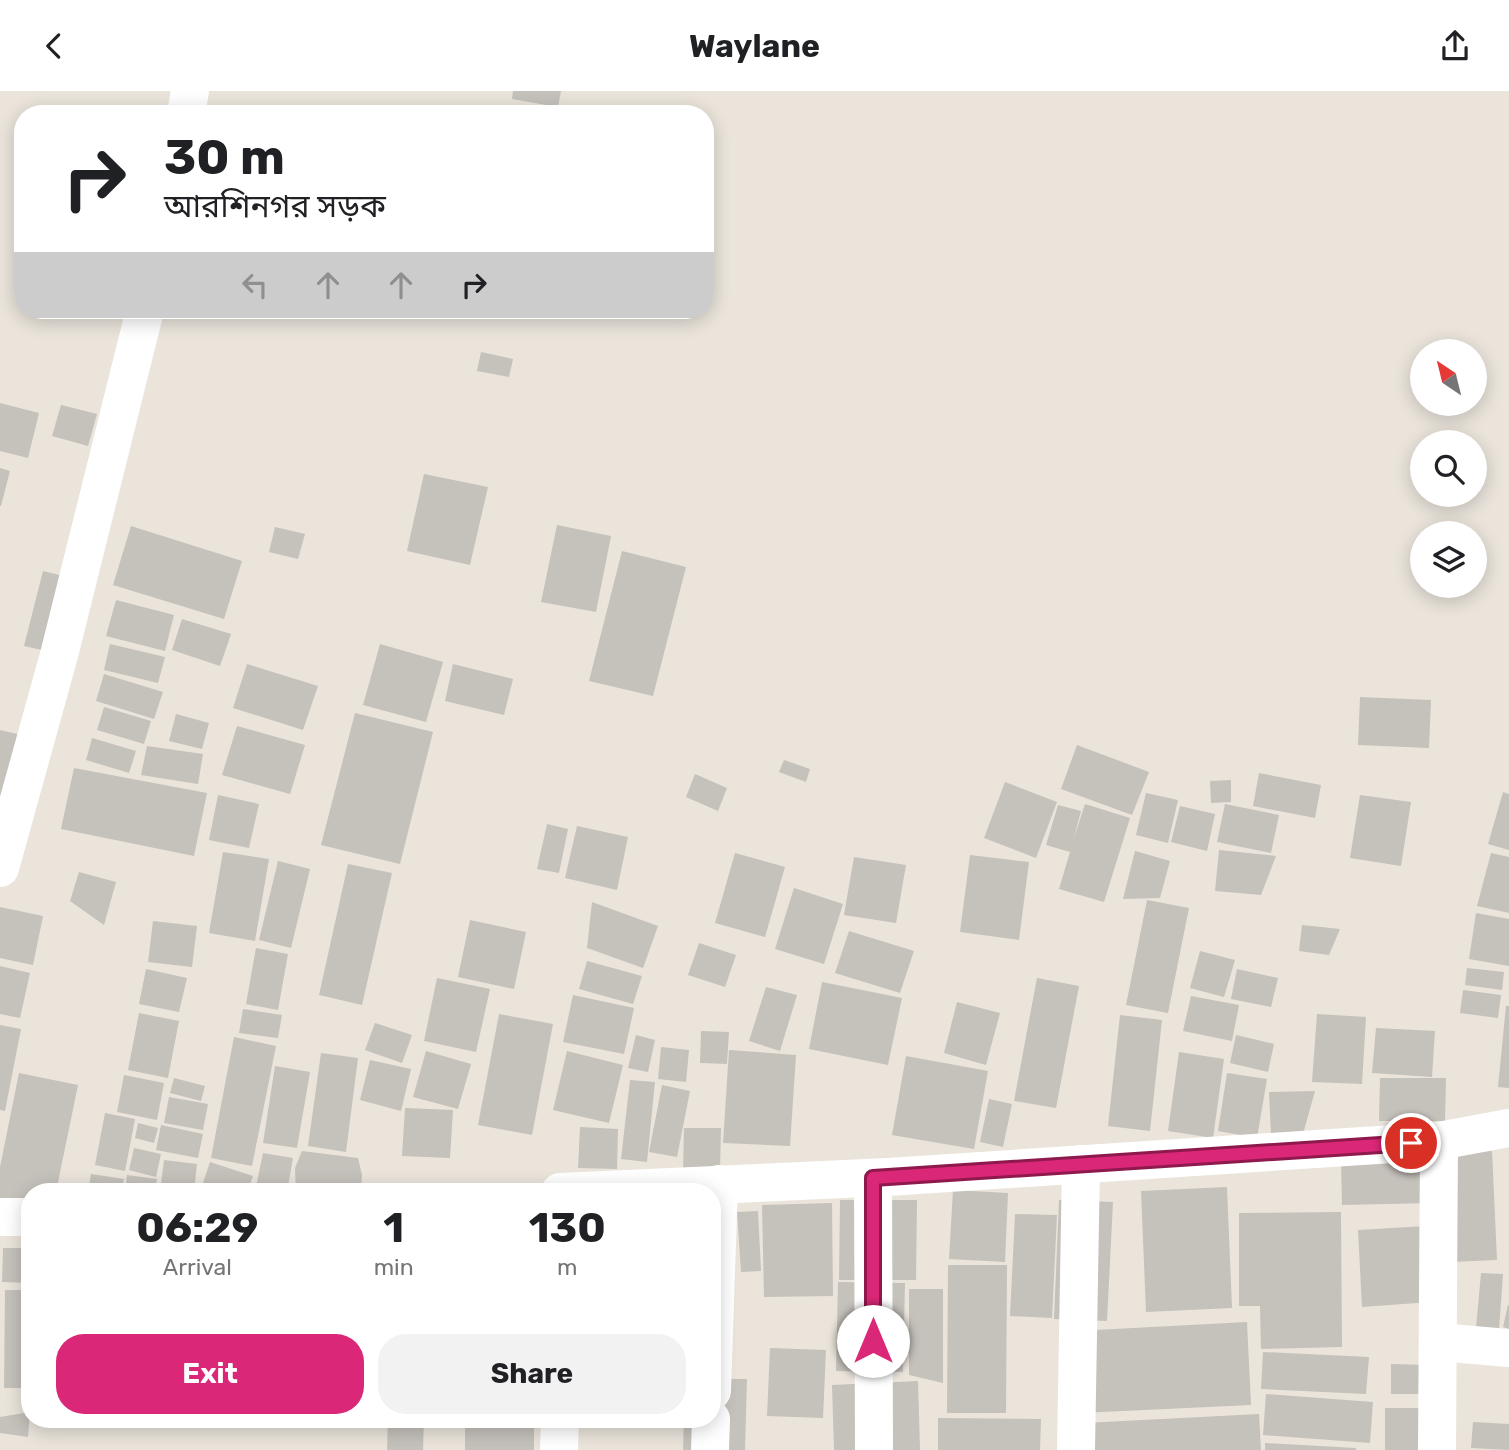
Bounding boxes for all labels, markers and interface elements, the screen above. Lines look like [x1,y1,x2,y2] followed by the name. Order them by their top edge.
[35,27,73,65] icon: back
[689,27,820,65] text: Waylane
[1436,27,1474,65] icon: share
[164,128,285,186] text: 30 m
[49,133,140,224] icon: right
[164,187,386,225] text: আরশিনগর সড়ক
[236,266,274,304] icon: left
[309,266,347,304] icon: ahead
[382,266,420,304] icon: ahead
[455,266,493,304] icon: right
[1410,339,1488,417] north arrow
[1410,339,1487,598] map controls
[1410,430,1487,507] button: search
[1410,521,1487,598] button: layers
[1381,1113,1441,1173] pin
[1392,1124,1430,1162] icon: arrive
[136,1203,259,1253] text: 06:29
[383,1203,404,1253] text: 1
[529,1203,606,1253] text: 130
[163,1253,232,1281] text: Arrival
[374,1253,414,1281] text: min
[557,1253,578,1281] text: m
[836,1304,910,1378] position arrow
[56,1334,364,1414] button: Exit
[378,1334,686,1414] button: Share

